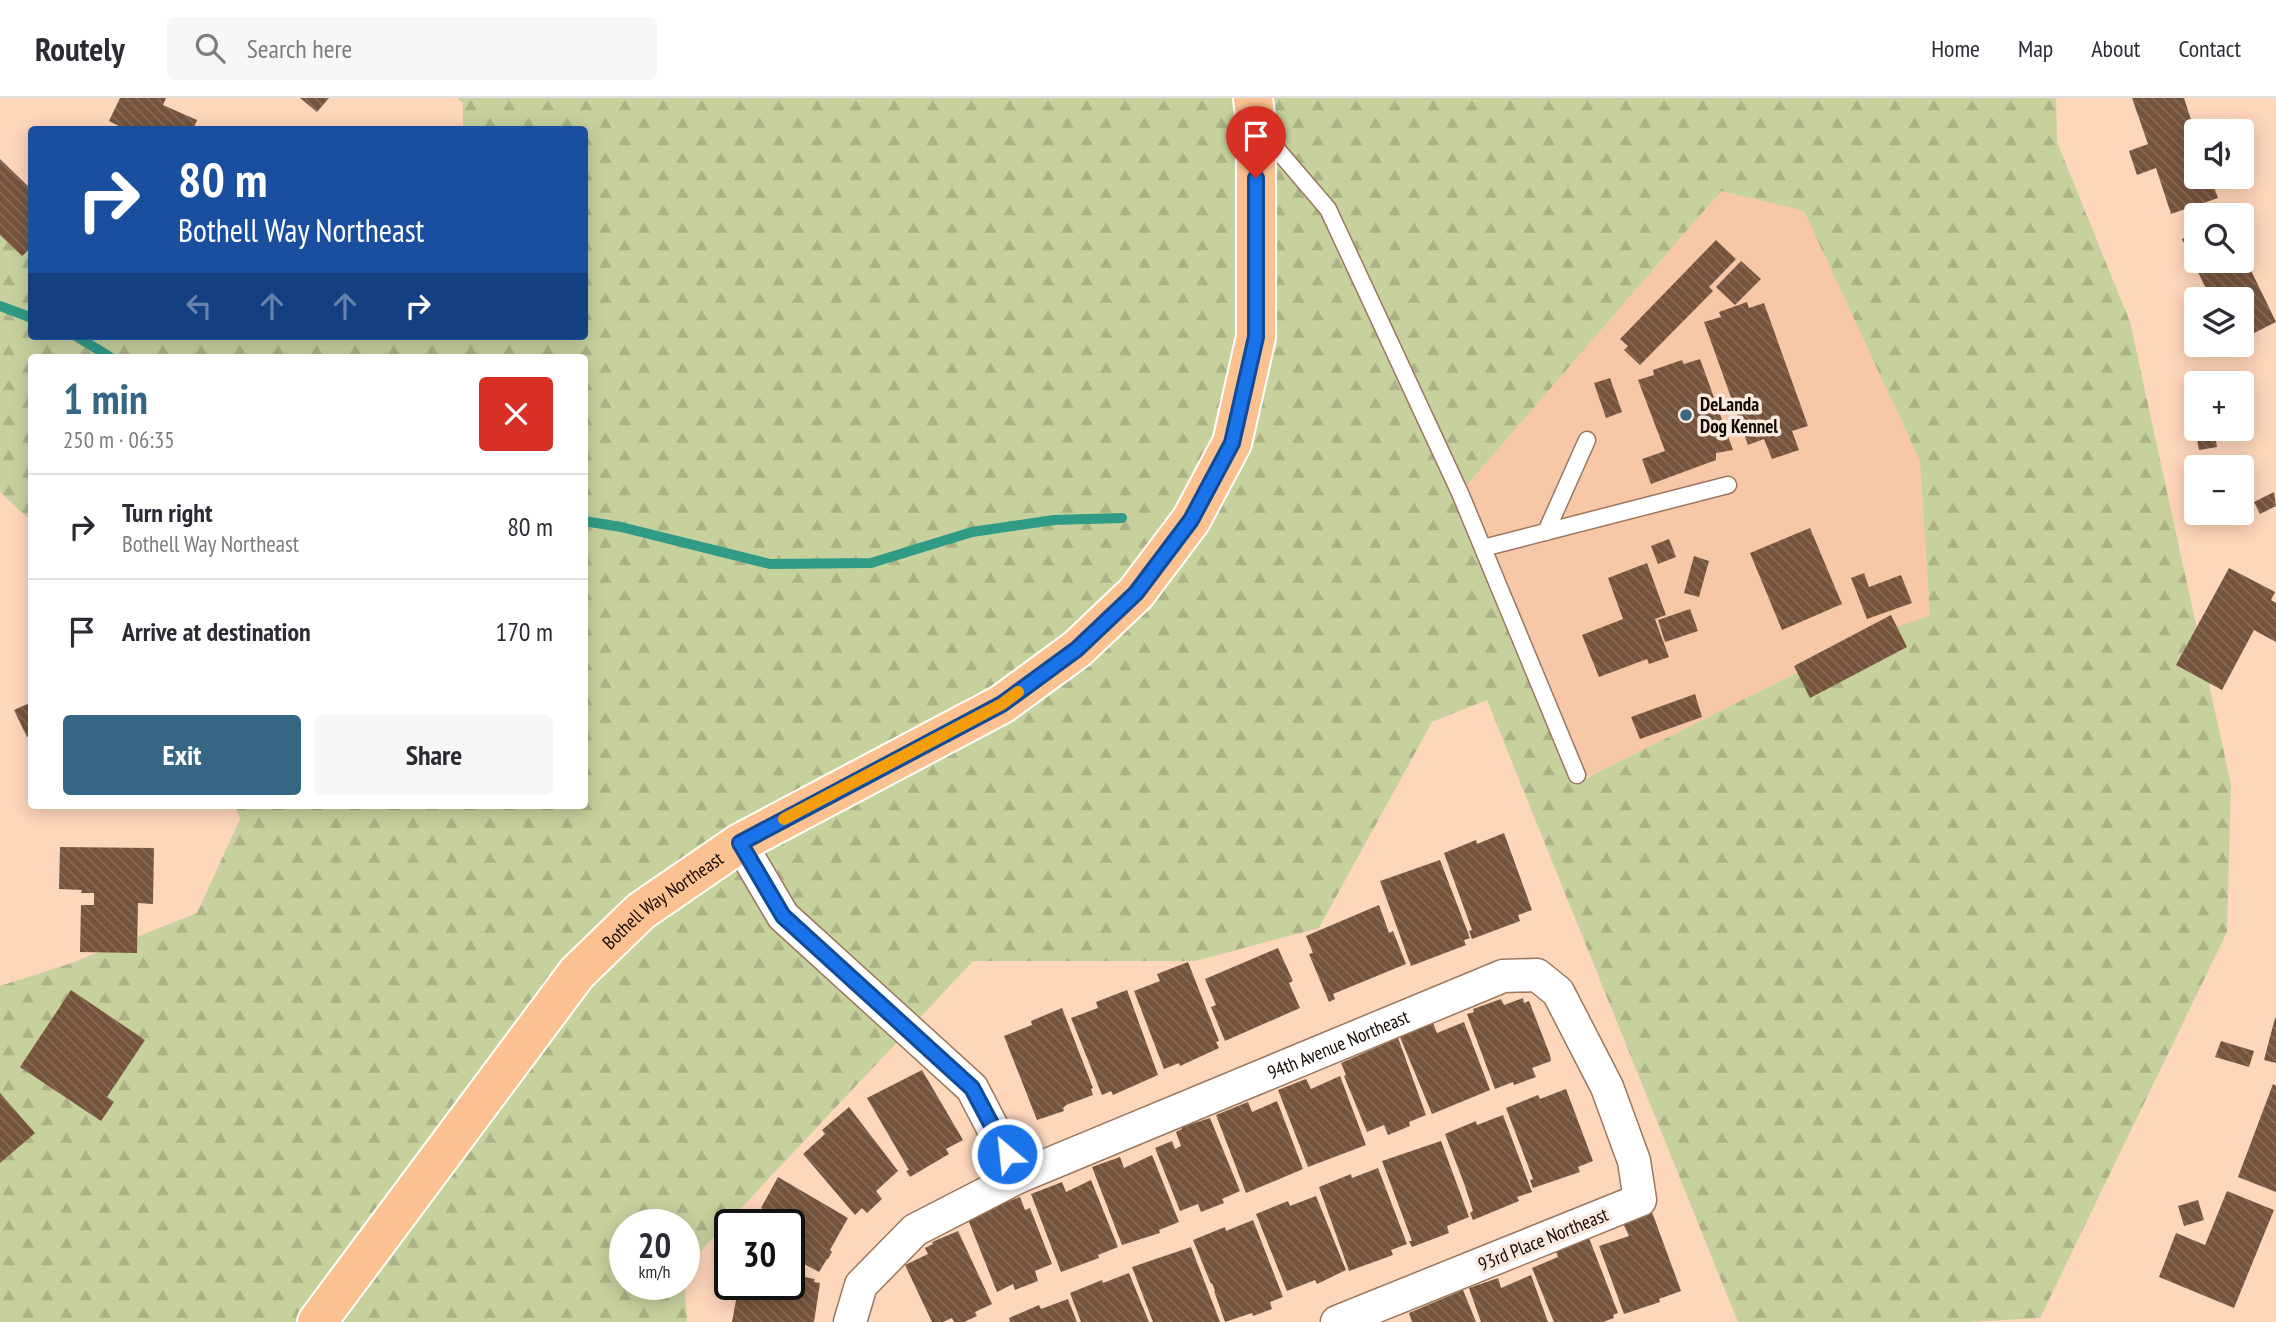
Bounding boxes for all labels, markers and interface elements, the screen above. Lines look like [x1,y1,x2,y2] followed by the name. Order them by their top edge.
[167,17,657,80] search box
[35,27,125,70] text: Routely
[191,29,229,67] icon: search
[247,32,352,65] text: Search here
[1931,33,1980,64] text: Home
[2018,33,2053,64] text: Map
[2091,33,2140,64] text: About
[2178,33,2241,64] text: Contact
[1226,106,1286,178] pin
[1237,117,1275,155] icon: arrive
[2184,119,2254,525] map controls
[2184,119,2254,189] button: sound
[178,147,267,211] text: 80 m
[63,154,154,245] icon: right
[2184,203,2254,273] button: search
[178,209,424,251] text: Bothell Way Northeast
[180,287,218,325] icon: left
[253,287,291,325] icon: ahead
[326,287,364,325] icon: ahead
[399,287,437,325] icon: right
[2184,287,2254,357] button: layers
[63,371,148,426] text: 1 min
[2184,371,2254,441] button: +
[479,377,553,451] button: close
[1700,392,1778,438] place label: DeLanda Dog Kennel
[1678,407,1694,423] marker: DeLanda Dog Kennel
[63,425,175,454] text: 250 m · 06:35
[2184,455,2254,525] button: −
[122,496,213,529] text: Turn right
[63,508,101,546] icon: right
[507,510,553,543] text: 80 m
[122,529,299,558] text: Bothell Way Northeast
[63,613,101,651] icon: arrive
[122,615,311,648] text: Arrive at destination
[495,615,553,648] text: 170 m
[63,715,301,795] button: Exit
[315,715,553,795] button: Share
[597,846,728,954] street label: Bothell Way Northeast
[1264,1004,1413,1084] street label: 94th Avenue Northeast
[970,1117,1044,1191] position arrow
[1474,1202,1612,1276] street label: 93rd Place Northeast
[714,1209,805,1300] speed limit sign: 30
[638,1222,671,1268] text: 20
[639,1260,670,1283] text: km/h

